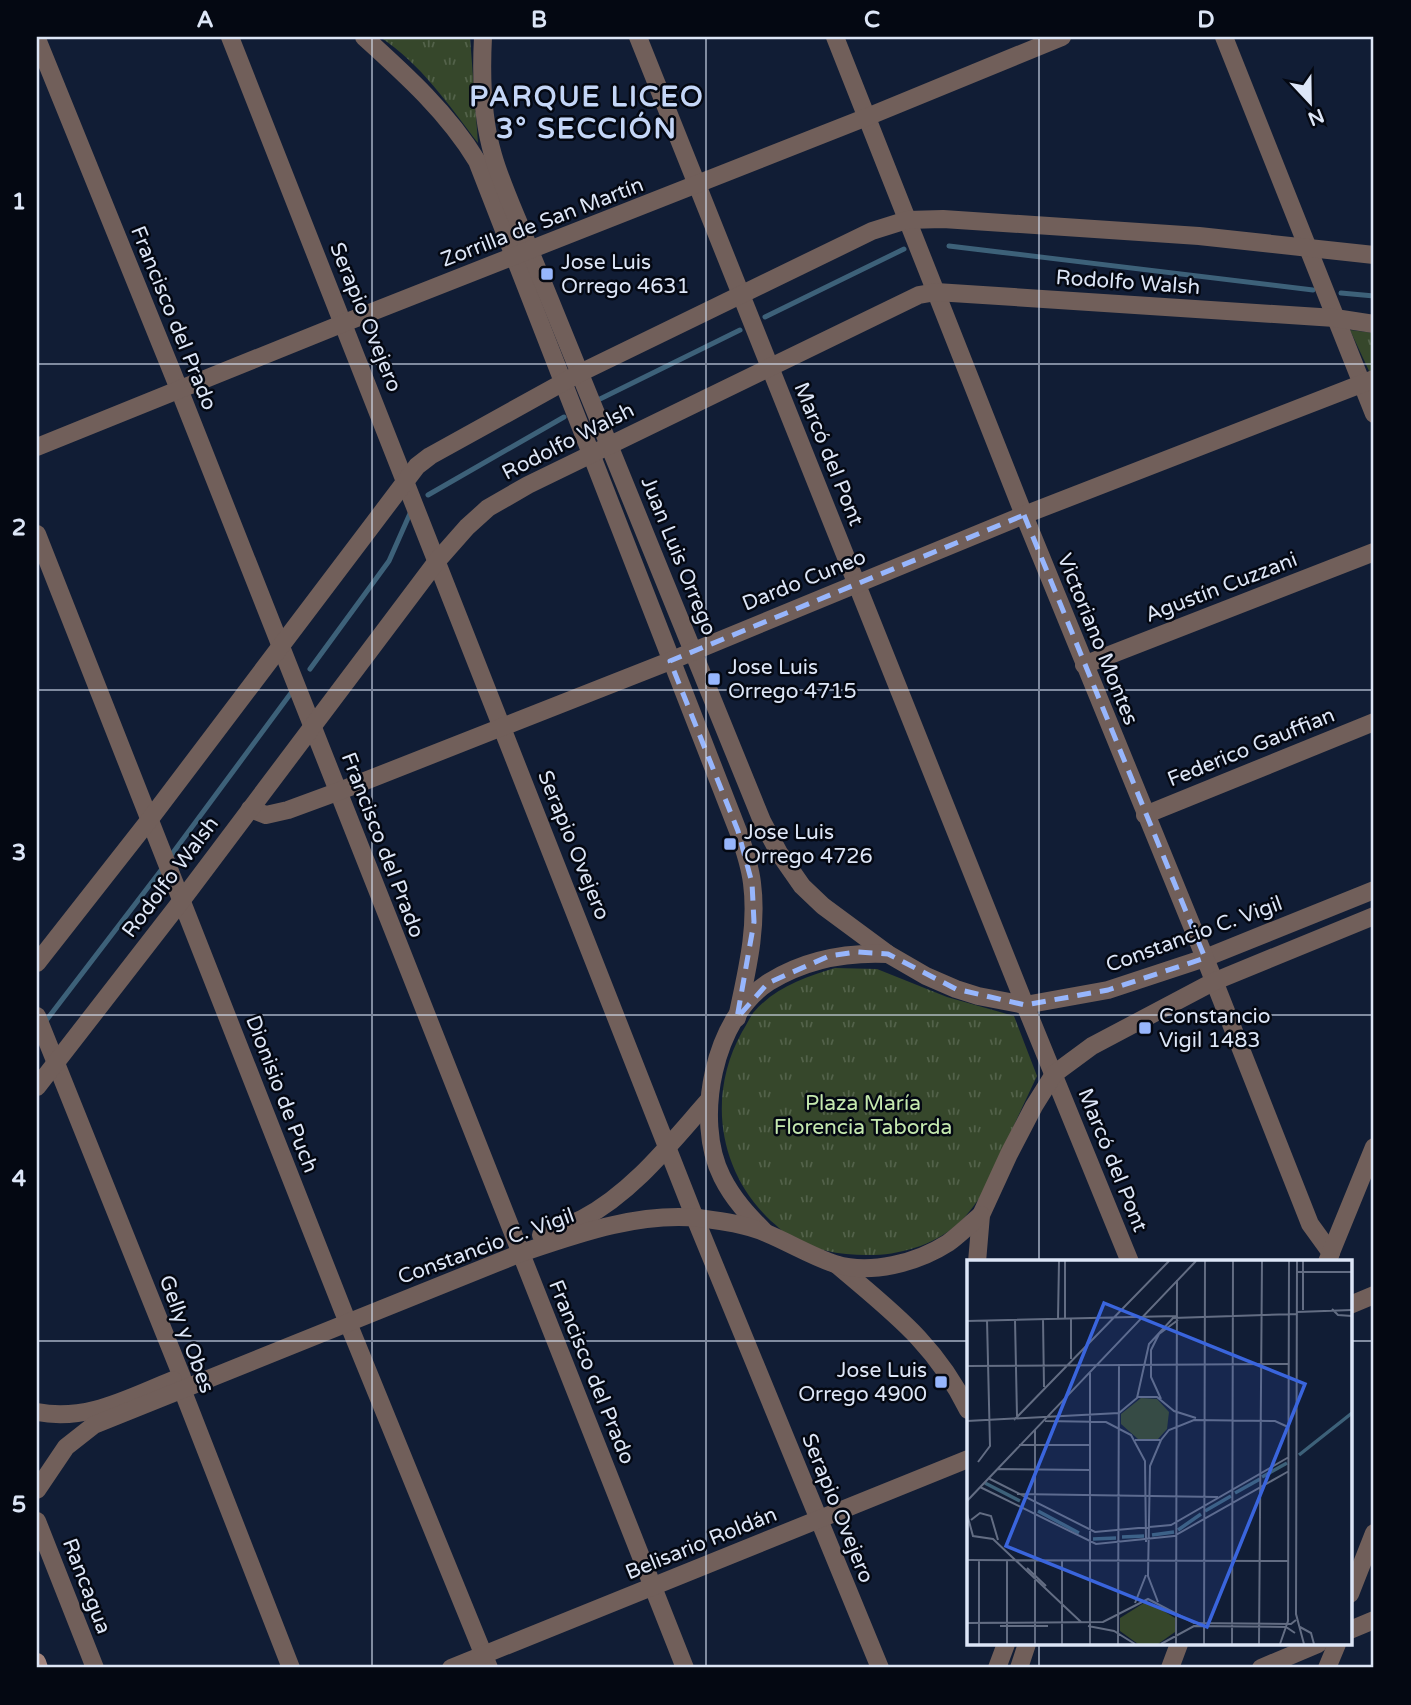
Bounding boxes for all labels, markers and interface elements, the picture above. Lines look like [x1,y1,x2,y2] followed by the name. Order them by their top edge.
[196,6,214,34] text: A
[531,6,547,34] text: B
[864,6,880,34] text: C
[1197,6,1215,34] text: D
[1274,66,1344,136] north arrow
[469,80,705,146] district label: PARQUE LICEO 3° SECCIÓN
[1305,104,1327,130] text: N
[437,172,647,273] street label: Zorrilla de San Martín
[12,188,26,216] text: 1
[125,222,222,414] street label: Francisco del Prado
[324,239,407,396] street label: Serapio Ovejero
[561,250,690,299] place label: Jose Luis Orrego 4631
[1055,265,1201,300] street label: Rodolfo Walsh
[539,266,555,282] marker: Jose Luis Orrego 4631
[788,379,869,529] street label: Marcó del Pont
[498,397,638,485] street label: Rodolfo Walsh
[635,473,722,639] street label: Juan Luis Orrego
[12,514,26,542] text: 2
[739,544,870,617] street label: Dardo Cuneo
[1142,547,1301,628] street label: Agustín Cuzzani
[1052,550,1143,729] street label: Victoriano Montes
[728,655,857,704] place label: Jose Luis Orrego 4715
[706,671,722,687] marker: Jose Luis Orrego 4715
[1164,702,1338,792] street label: Federico Gauffian
[336,749,429,941] street label: Francisco del Prado
[532,767,615,924] street label: Serapio Ovejero
[117,812,224,943] street label: Rodolfo Walsh
[744,820,873,869] place label: Jose Luis Orrego 4726
[722,836,738,852] marker: Jose Luis Orrego 4726
[12,839,26,867] text: 3
[1103,891,1286,978] street label: Constancio C. Vigil
[1159,1004,1271,1053] place label: Constancio Vigil 1483
[240,1012,323,1176] street label: Dionisio de Puch
[1137,1020,1153,1036] marker: Constancio Vigil 1483
[1072,1085,1153,1235] street label: Marcó del Pont
[774,1091,952,1140] park label: Plaza María Florencia Taborda
[12,1165,27,1193] text: 4
[395,1203,578,1290] street label: Constancio C. Vigil
[967,1260,1352,1646] inset map
[154,1272,219,1397] street label: Gelly y Obes
[543,1276,640,1468] street label: Francisco del Prado
[798,1358,927,1407] place label: Jose Luis Orrego 4900
[933,1374,949,1390] marker: Jose Luis Orrego 4900
[796,1430,879,1587] street label: Serapio Ovejero
[12,1491,26,1519] text: 5
[622,1502,780,1585] street label: Belisario Roldán
[57,1535,116,1638] street label: Rancagua

